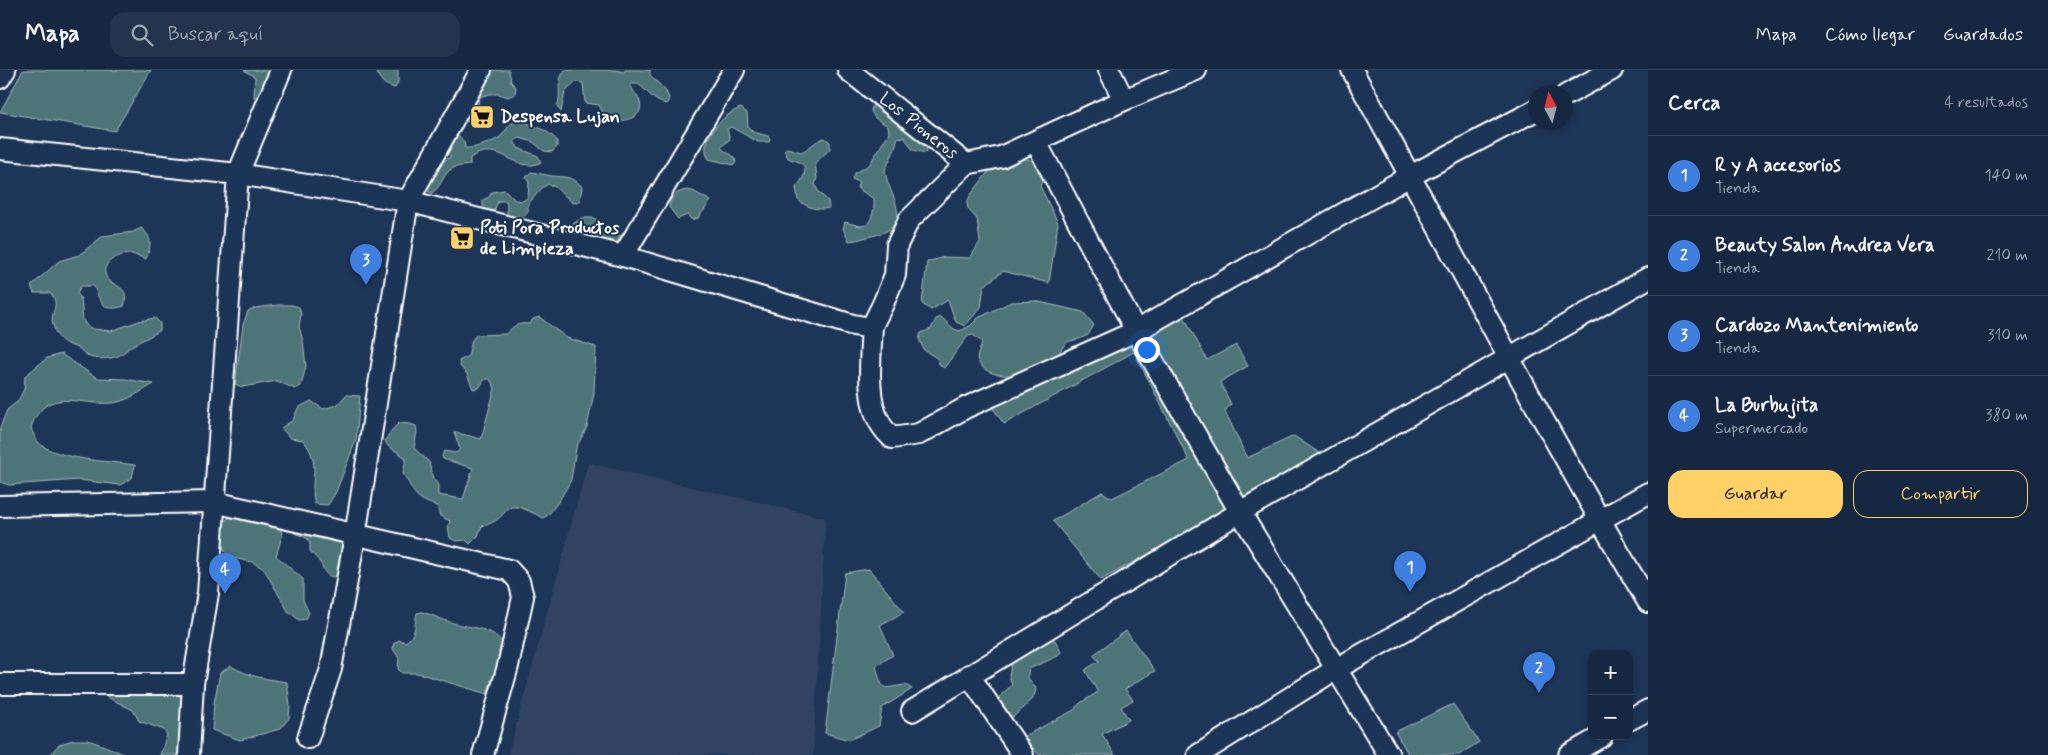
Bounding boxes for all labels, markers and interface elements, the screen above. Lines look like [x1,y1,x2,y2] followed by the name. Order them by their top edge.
[110,12,460,57] search box
[25,19,80,50] text: Mapa
[128,21,156,49] icon: search
[168,22,263,47] text: Buscar aquí
[1756,23,1797,47] text: Mapa
[1825,23,1915,47] text: Cómo llegar
[1943,23,2023,47] text: Guardados
[1528,85,1573,130] north arrow
[874,87,963,165] street label: Los Pioneros
[1668,89,1721,117] text: Cerca
[1944,92,2028,113] text: 4 resultados
[469,104,495,130] supermarket icon: Despensa Lujan
[500,105,620,129] place label: Despensa Lujan
[1715,153,1841,178] text: R y A accesorios
[1680,165,1688,186] text: 1
[1984,165,2028,186] text: 140 m
[1715,178,1760,199] text: Tienda
[480,216,619,261] place label: Poti Pora Productos de Limpieza
[449,225,475,251] supermarket icon: Poti Pora Productos de Limpieza
[1715,233,1935,258] text: Beauty Salon Andrea Vera
[350,244,382,285] pin: 3
[1680,245,1688,266] text: 2
[1987,245,2028,266] text: 210 m
[1715,258,1760,279] text: Tienda
[1715,313,1918,338] text: Cardozo Mantenimiento
[1680,325,1688,346] text: 3
[1987,325,2028,346] text: 310 m
[1134,337,1160,363] your location
[1715,338,1760,359] text: Tienda
[1715,393,1818,418] text: La Burbujita
[1679,405,1689,426] text: 4
[1985,405,2028,426] text: 380 m
[1715,418,1808,439] text: Supermercado
[1668,470,1843,518] button: Guardar
[1853,470,2028,518] button: Compartir
[1394,551,1426,592] pin: 1
[209,553,241,594] pin: 4
[1588,650,1633,740] map controls
[1588,650,1633,695] button: +
[1523,652,1555,693] pin: 2
[1588,695,1633,740] button: −

